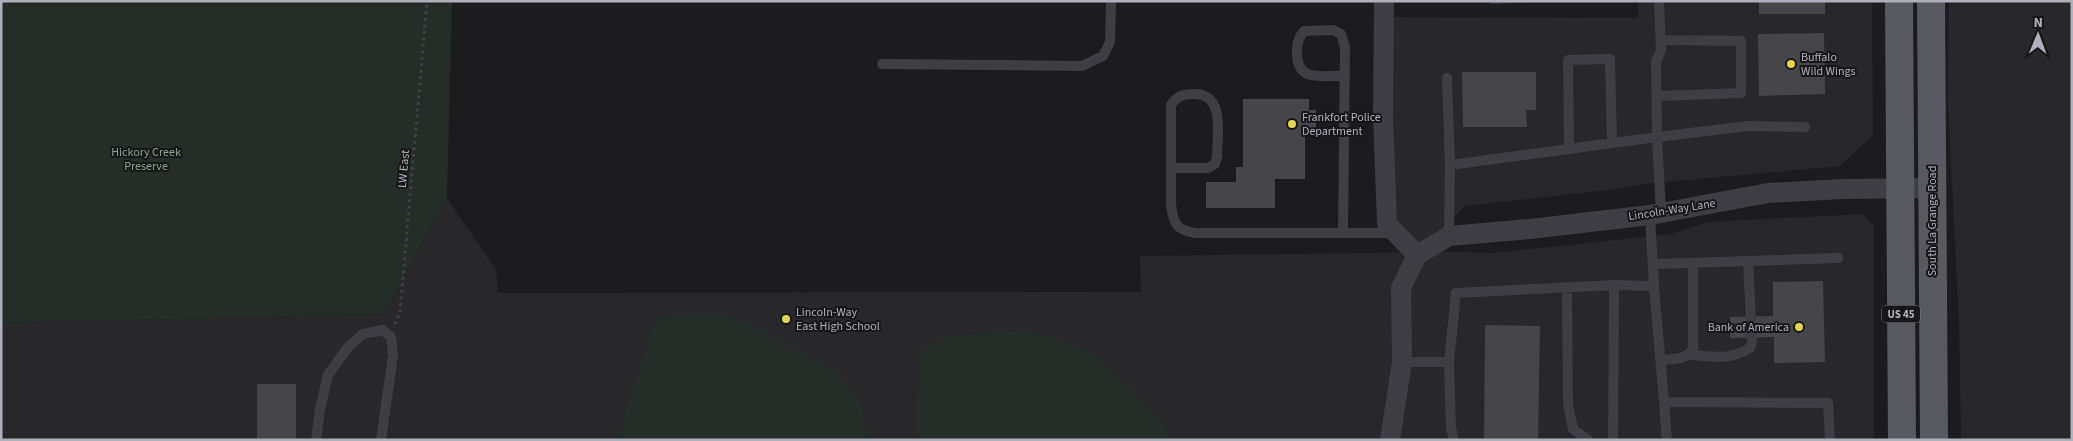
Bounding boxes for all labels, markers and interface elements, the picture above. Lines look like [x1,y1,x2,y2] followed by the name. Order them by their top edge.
[2013,10,2063,60] north arrow
[2033,13,2043,33] text: N
[1801,49,1856,80] place label: Buffalo Wild Wings
[1785,58,1797,70] marker: Buffalo Wild Wings
[1302,109,1381,140] place label: Frankfort Police Department
[1286,118,1298,130] marker: Frankfort Police Department
[111,144,181,175] park label: Hickory Creek Preserve
[394,149,414,189] street label: LW East
[1924,166,1941,276] street label: South La Grange Road
[1627,195,1717,225] street label: Lincoln-Way Lane
[796,304,880,335] place label: Lincoln-Way East High School
[1882,306,1920,322] road number: US 45
[780,313,792,325] marker: Lincoln-Way East High School
[1708,319,1789,336] place label: Bank of America
[1793,321,1805,333] marker: Bank of America

